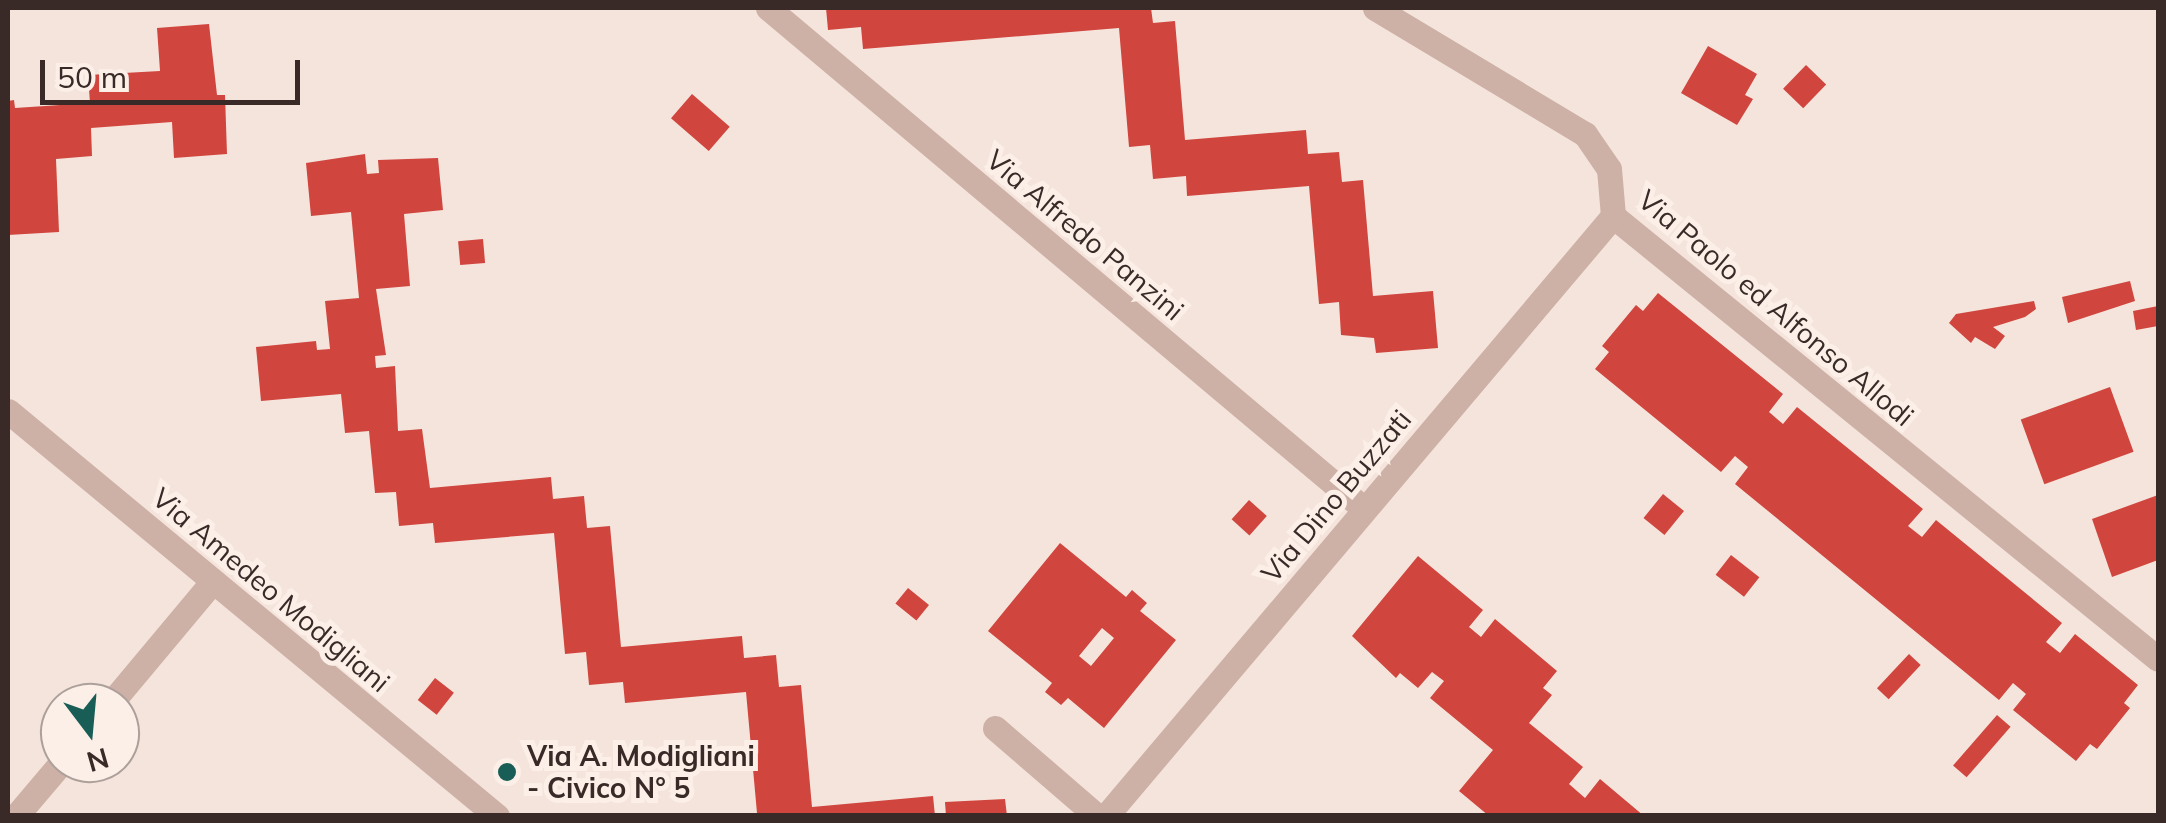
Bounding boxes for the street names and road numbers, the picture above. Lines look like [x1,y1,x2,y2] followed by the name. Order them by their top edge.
[979,143,1191,327] street label: Via Alfredo Panzini
[1631,183,1921,433] street label: Via Paolo ed Alfonso Allodi
[1254,403,1418,589] street label: Via Dino Buzzati
[145,481,397,699] street label: Via Amedeo Modigliani

